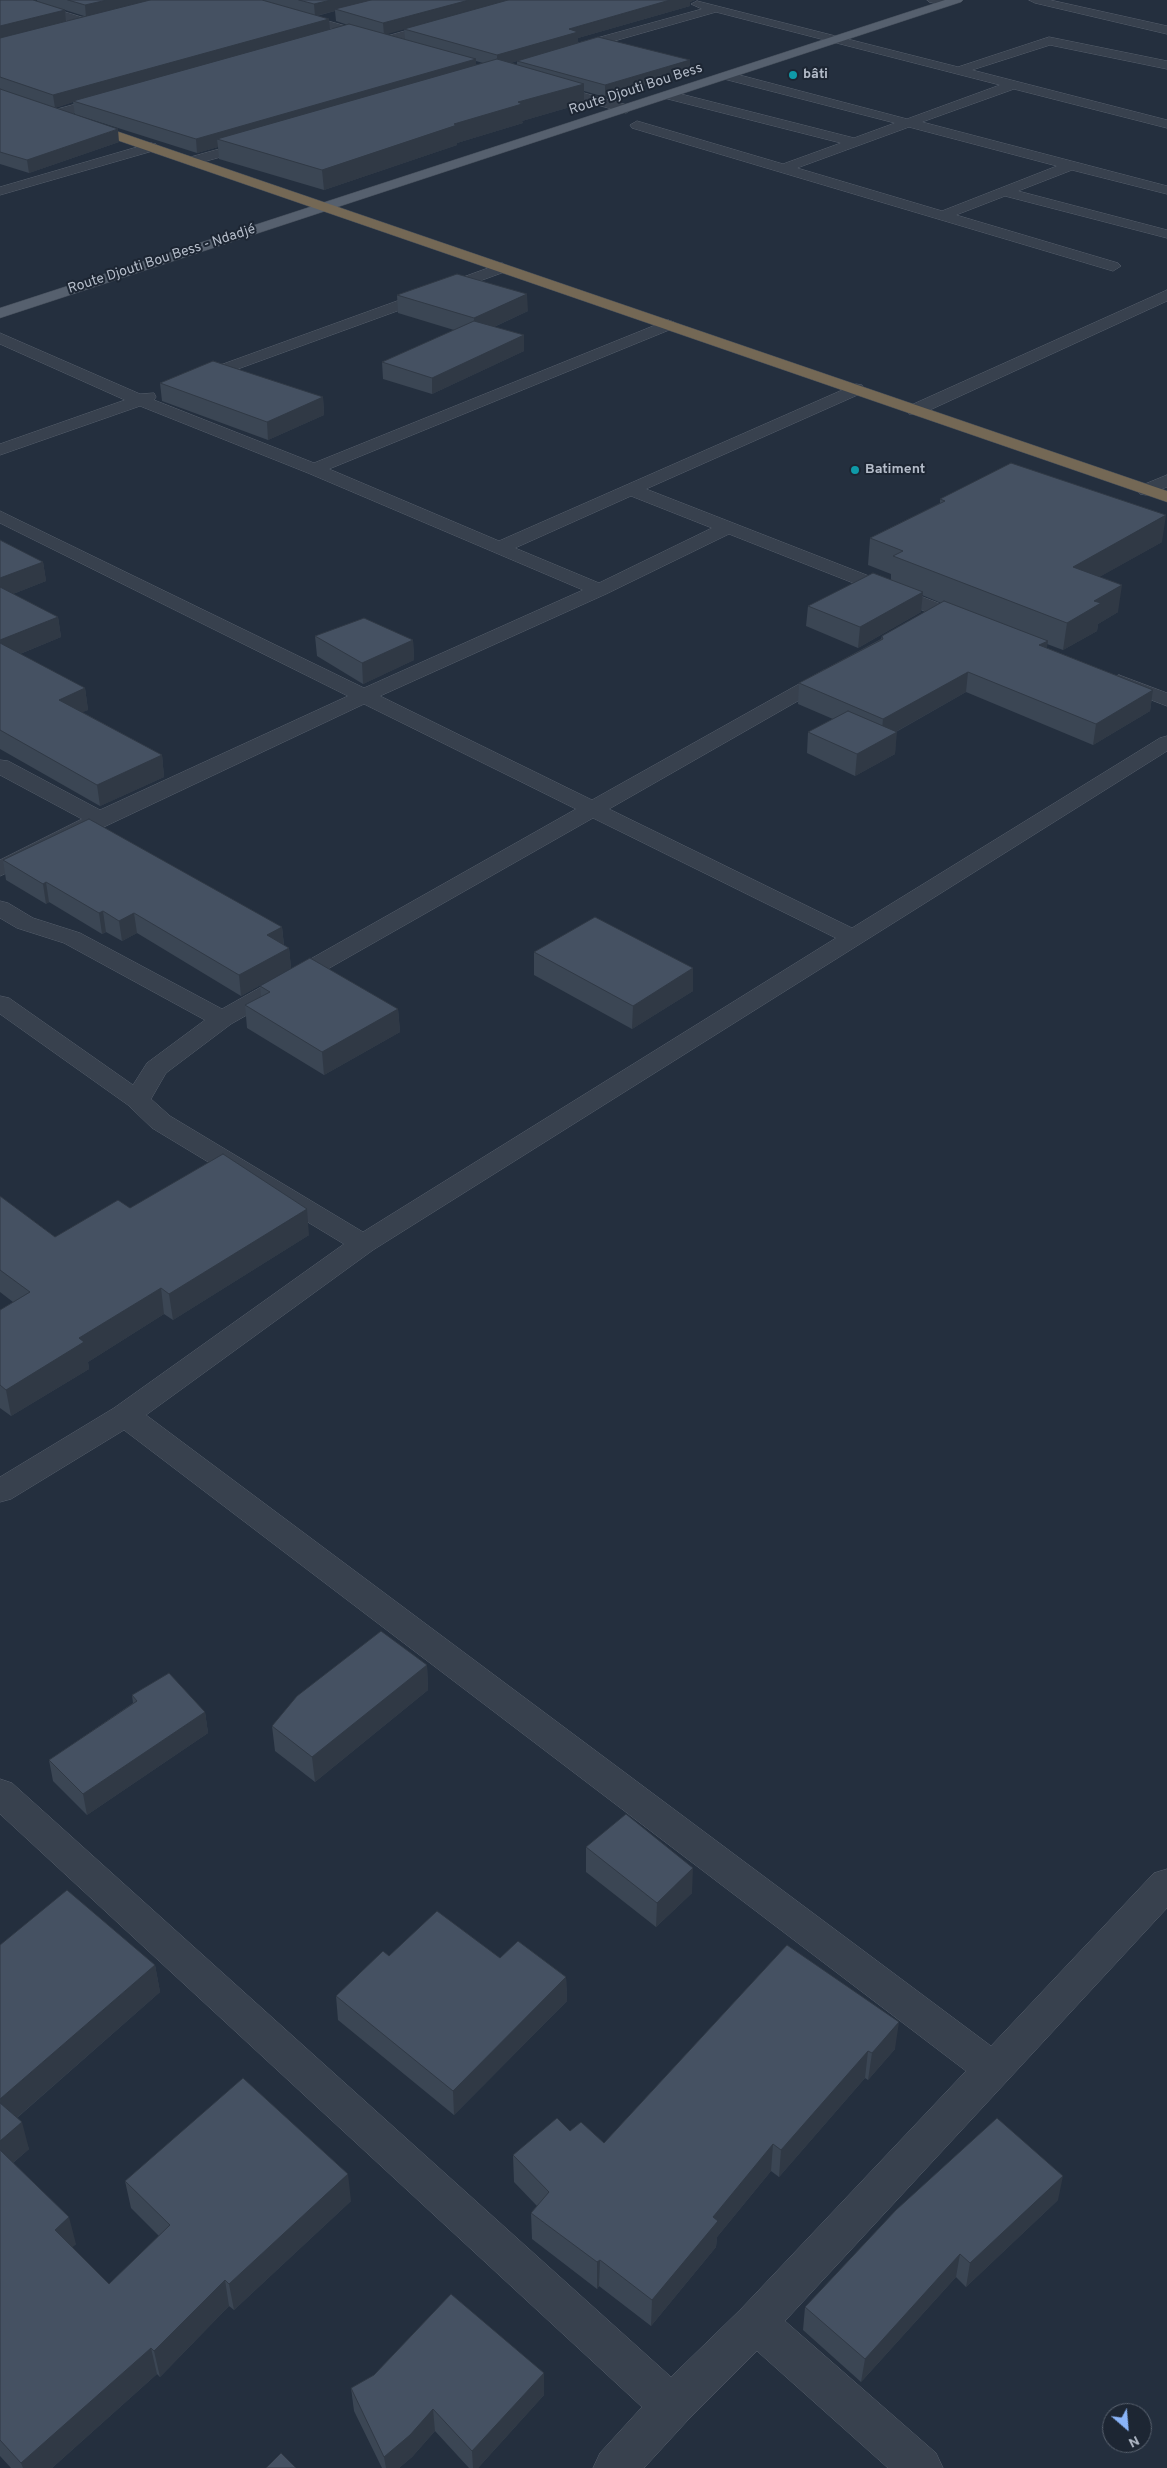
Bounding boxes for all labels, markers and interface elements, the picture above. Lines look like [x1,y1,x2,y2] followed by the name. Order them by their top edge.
[567,60,705,120] street label: Route Djouti Bou Bess
[803,67,828,83] place label: bâti
[787,69,799,81] marker: bâti
[66,222,258,298] street label: Route Djouti Bou Bess - Ndadjé
[865,462,925,478] place label: Batiment
[849,464,861,476] marker: Batiment
[1102,2403,1152,2453] north arrow
[1125,2431,1142,2451] text: N

